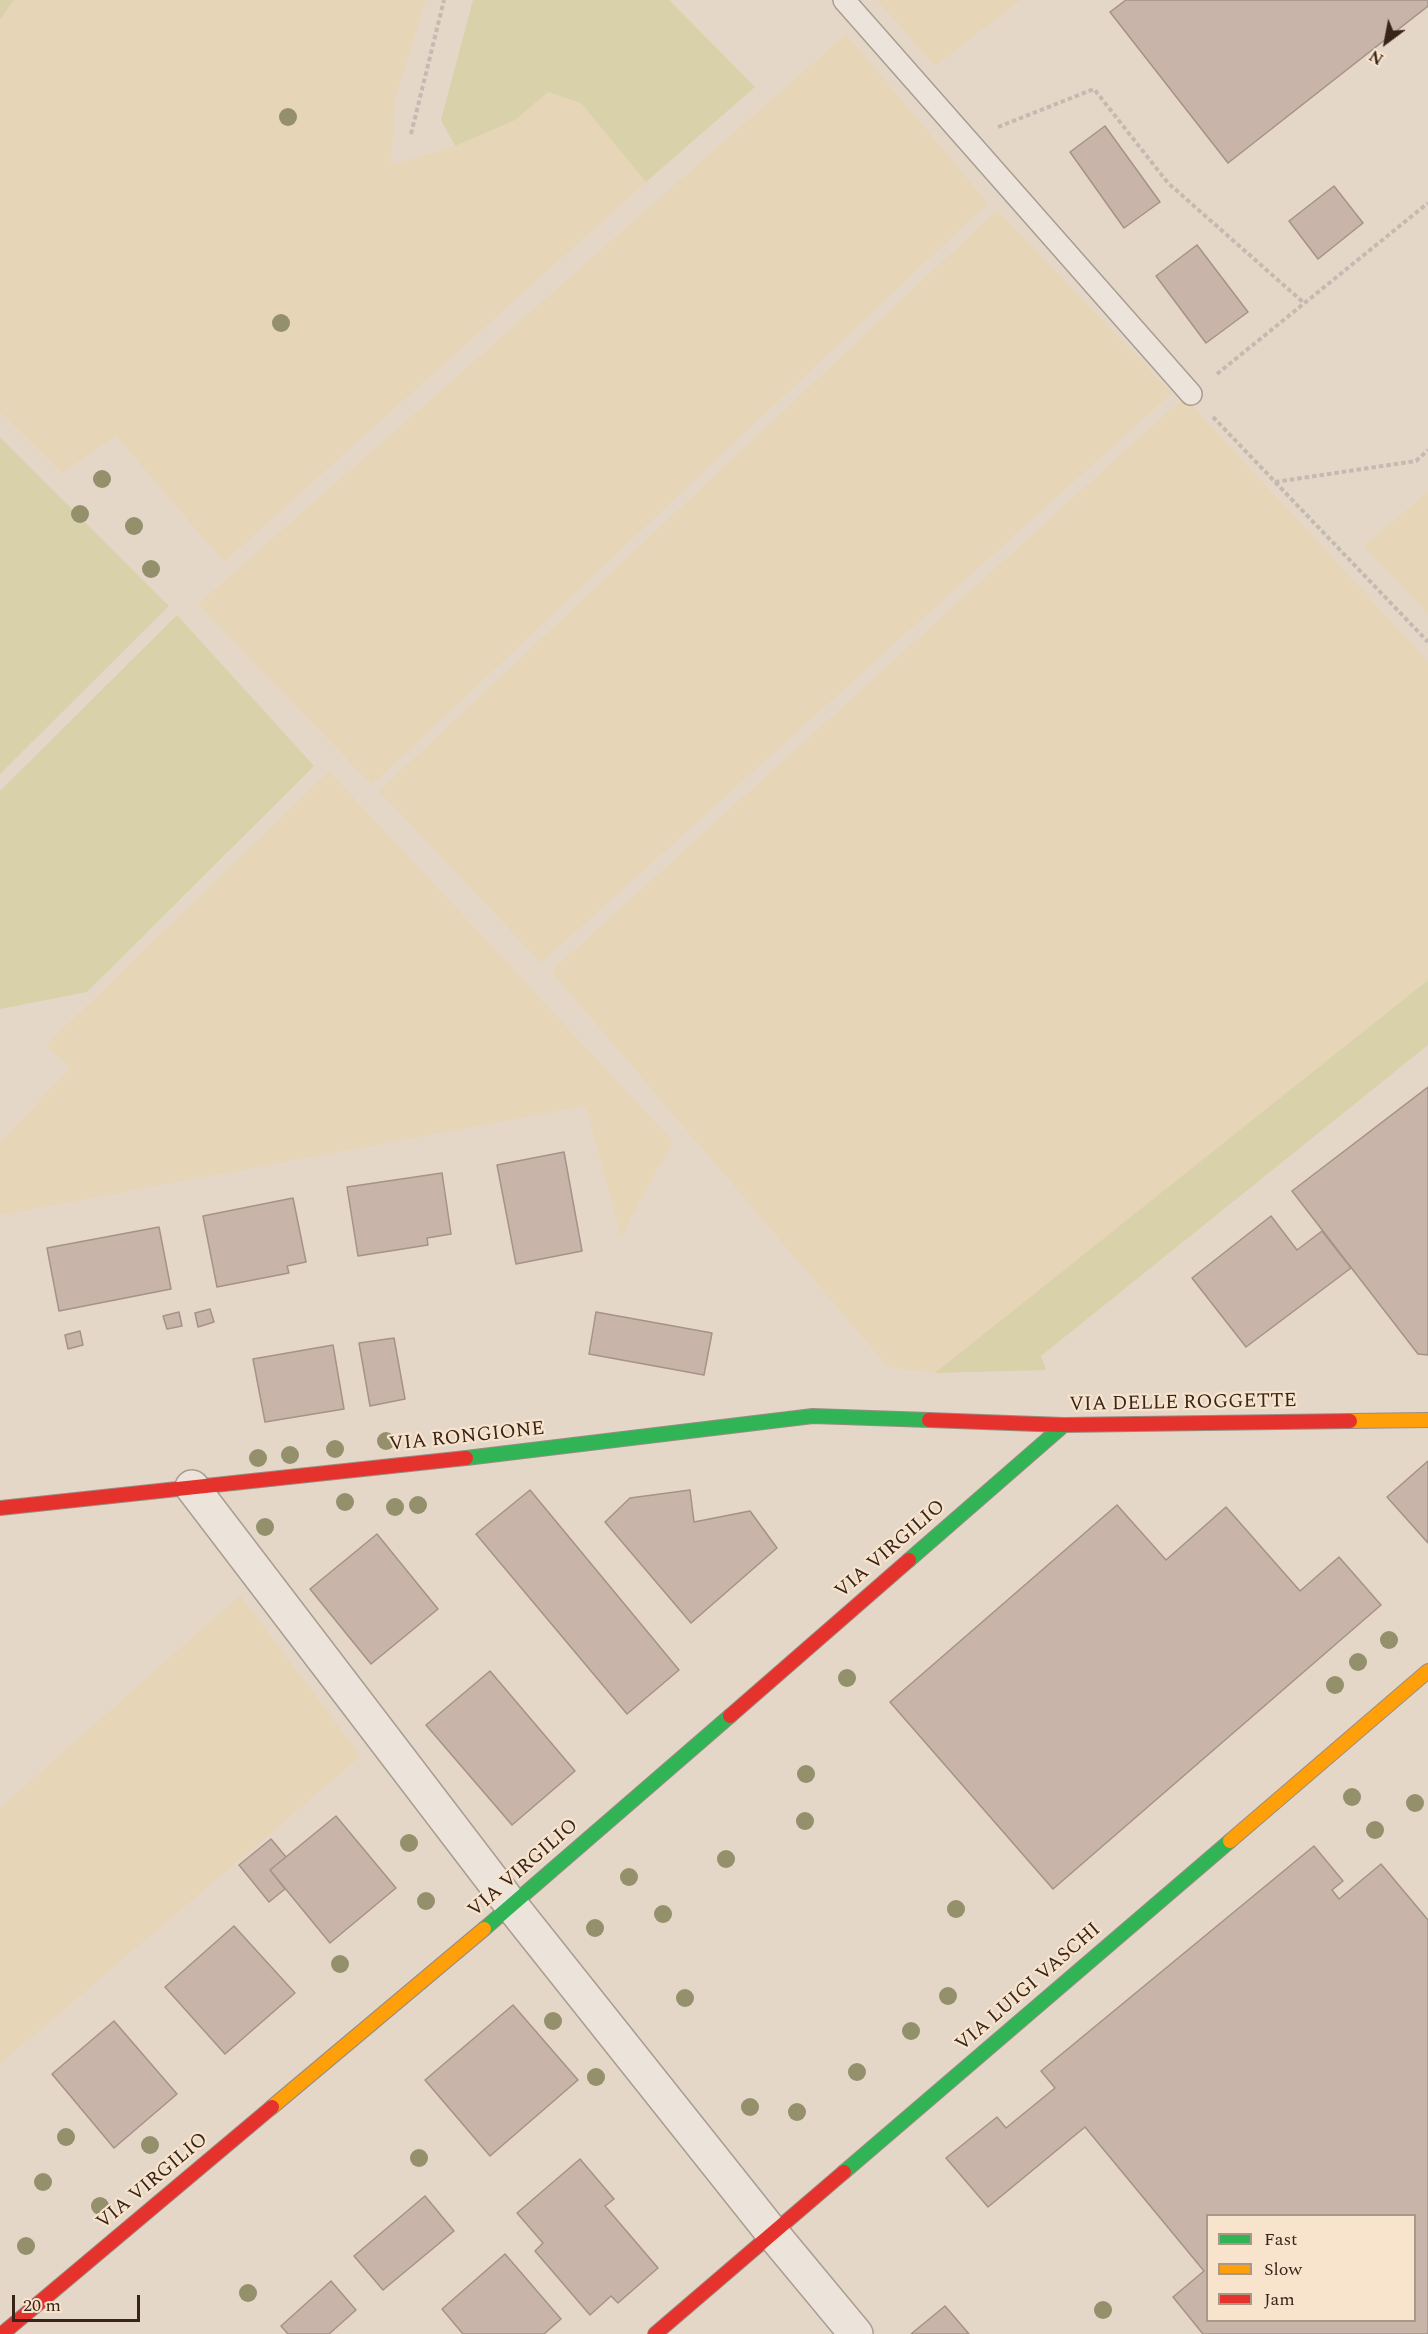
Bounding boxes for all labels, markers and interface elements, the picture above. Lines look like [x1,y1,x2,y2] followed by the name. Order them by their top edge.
[1356,12,1416,72] north arrow
[1365,44,1388,71] text: N
[1069,1390,1297,1418] street label: VIA DELLE ROGGETTE
[388,1418,546,1458] street label: VIA RONGIONE
[831,1496,951,1604] street label: VIA VIRGILIO
[464,1815,584,1923] street label: VIA VIRGILIO
[952,1919,1106,2057] street label: VIA LUIGI VASCHI
[92,2128,214,2236] street label: VIA VIRGILIO
[1206,2214,1416,2322] legend
[1264,2226,1297,2253] text: Fast
[1264,2256,1302,2283] text: Slow
[15,2283,142,2321] scale bar
[1264,2286,1295,2313] text: Jam
[23,2292,61,2319] text: 20 m

